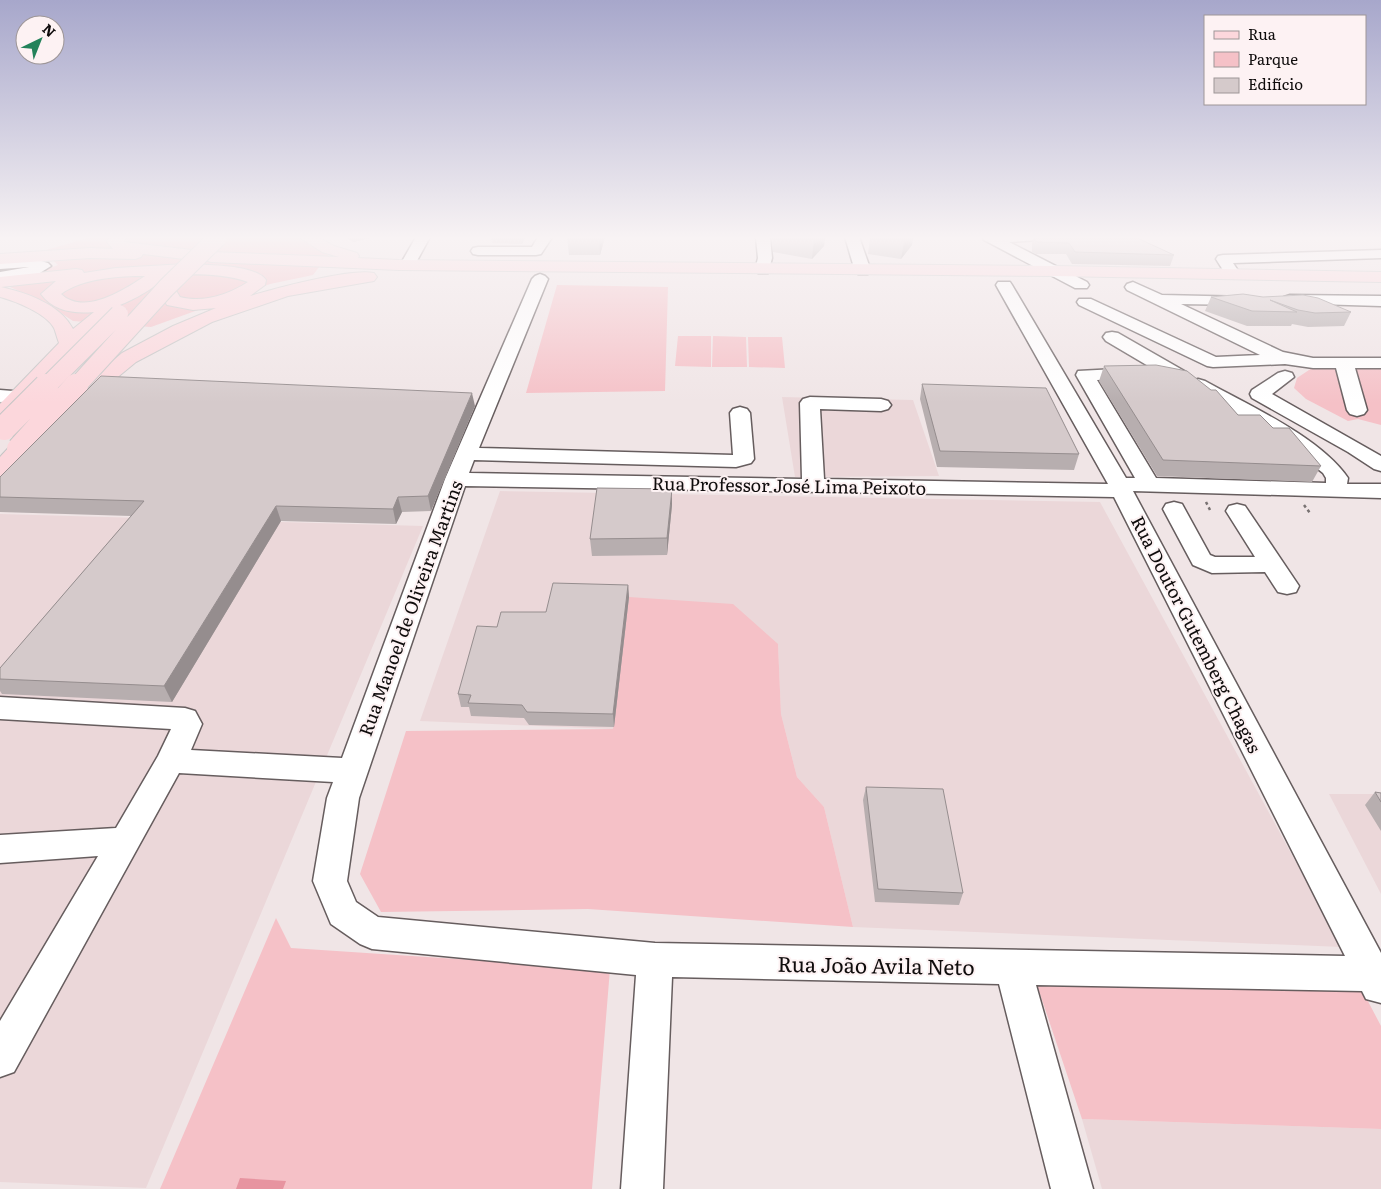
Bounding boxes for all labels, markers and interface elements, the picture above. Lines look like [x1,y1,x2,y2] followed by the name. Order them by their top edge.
[15,15,65,65] north arrow
[1204,15,1366,105] legend
[38,18,61,41] text: N
[1248,22,1277,45] text: Rua
[1248,47,1298,70] text: Parque
[1248,72,1303,95] text: Edifício
[652,469,926,501] street label: Rua Professor José Lima Peixoto
[351,476,469,740] street label: Rua Manoel de Oliveira Martins
[1125,511,1269,757] street label: Rua Doutor Gutemberg Chagas
[777,947,975,981] street label: Rua João Avila Neto

